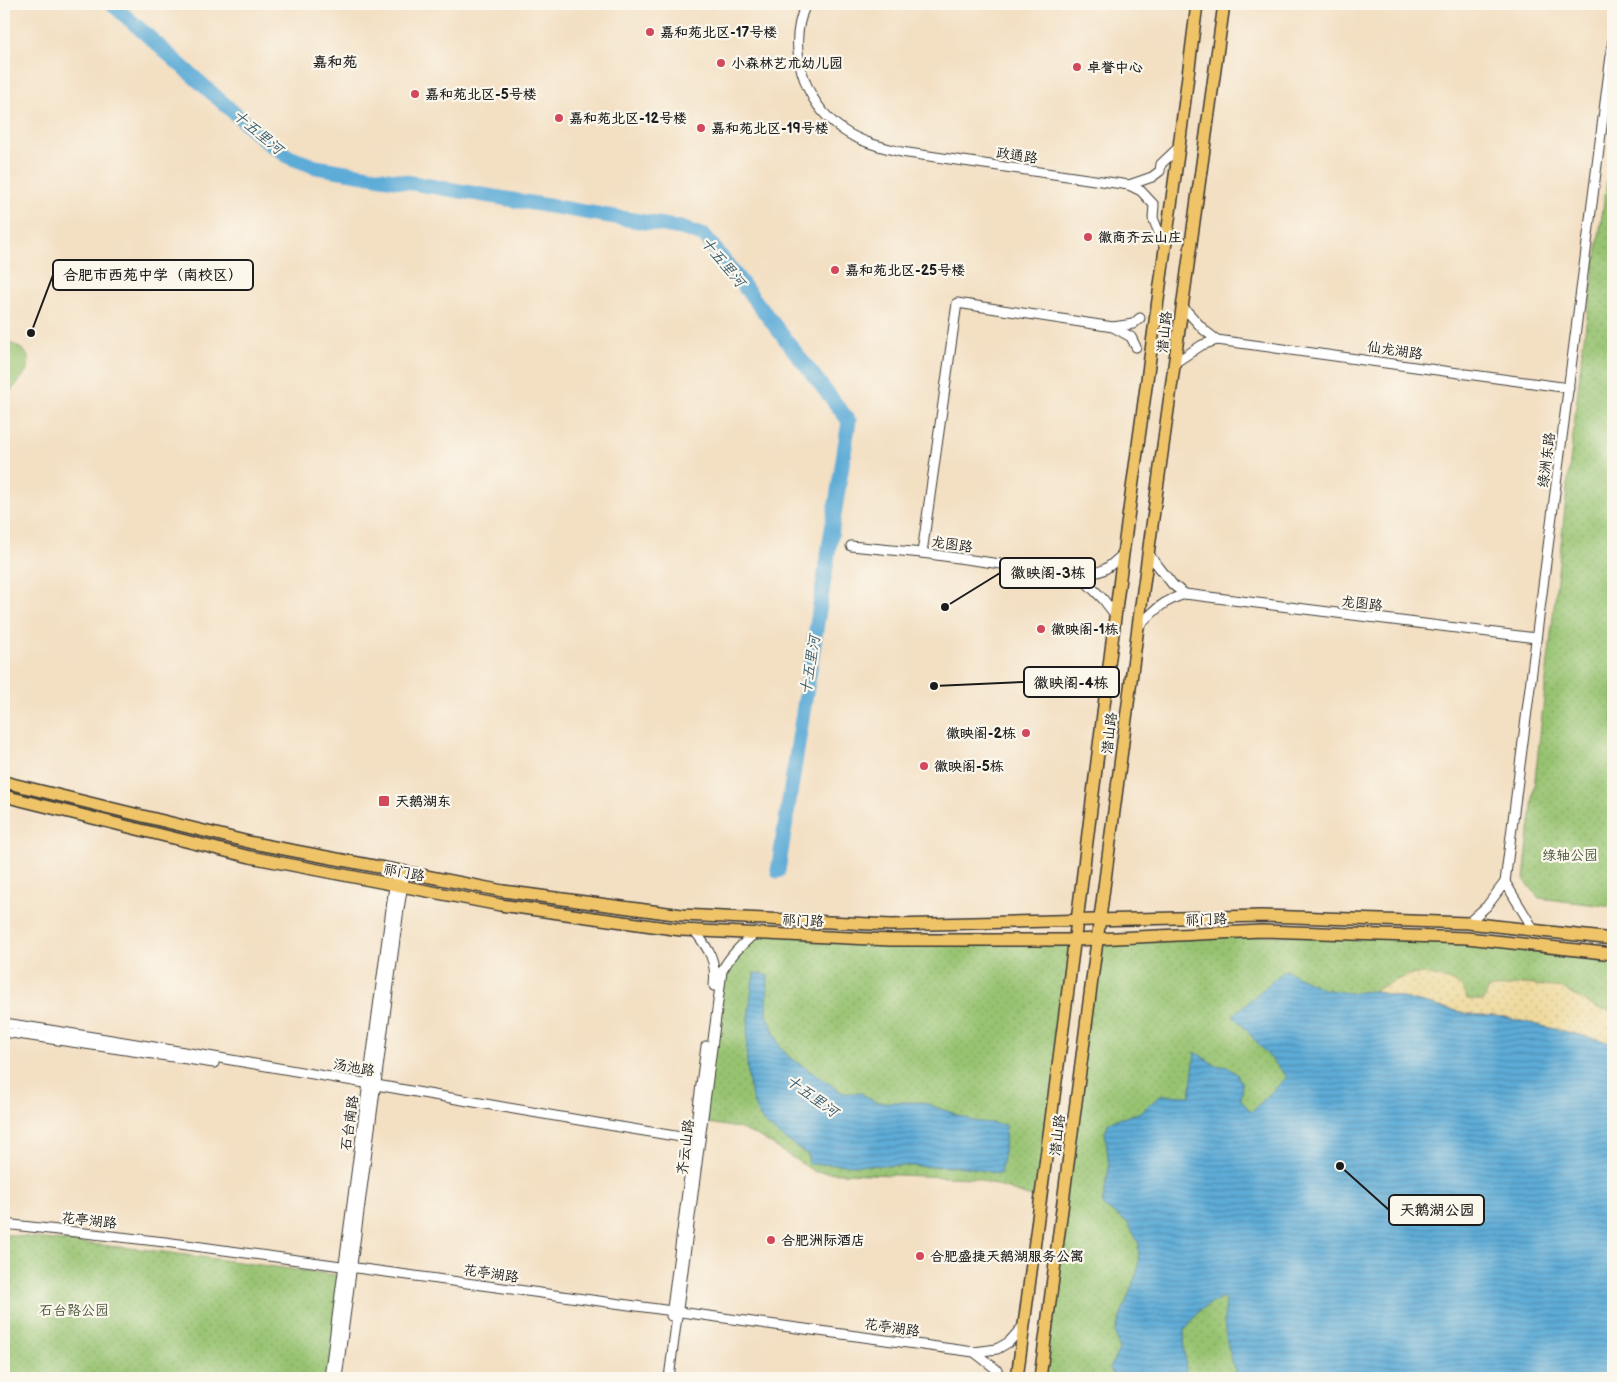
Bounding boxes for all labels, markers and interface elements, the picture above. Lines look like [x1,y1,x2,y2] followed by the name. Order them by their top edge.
[660,24,777,41] place label: 嘉和苑北区-17号楼
[644,26,656,38] marker: 嘉和苑北区-17号楼
[312,53,358,72] district label: 嘉和苑
[731,55,843,72] place label: 小森林艺术幼儿园
[715,57,727,69] marker: 小森林艺术幼儿园
[1087,59,1143,76] place label: 卓誉中心
[1071,61,1083,73] marker: 卓誉中心
[425,86,537,103] place label: 嘉和苑北区-5号楼
[409,88,421,100] marker: 嘉和苑北区-5号楼
[229,106,289,161] water label: 十五里河
[569,110,687,127] place label: 嘉和苑北区-12号楼
[553,112,565,124] marker: 嘉和苑北区-12号楼
[711,120,829,137] place label: 嘉和苑北区-19号楼
[695,122,707,134] marker: 嘉和苑北区-19号楼
[995,144,1039,167] street label: 政通路
[1098,229,1182,246] place label: 徽商齐云山庄
[1082,231,1094,243] marker: 徽商齐云山庄
[696,233,751,294] water label: 十五里河
[53,260,253,290] callout: 合肥市西苑中学（南校区）
[845,262,965,279] place label: 嘉和苑北区-25号楼
[829,264,841,276] marker: 嘉和苑北区-25号楼
[63,266,243,285] text: 合肥市西苑中学（南校区）
[1154,310,1175,354] street label: 潜山路
[1366,338,1424,363] street label: 仙龙湖路
[1535,431,1558,489] street label: 绿洲东路
[930,533,974,556] street label: 龙图路
[1000,558,1095,588] callout: 徽映阁-3栋
[1011,564,1085,583] text: 徽映阁-3栋
[1340,593,1384,614] street label: 龙图路
[1051,621,1119,638] place label: 徽映阁-1栋
[1035,623,1047,635] marker: 徽映阁-1栋
[796,631,825,696] water label: 十五里河
[1024,667,1119,697] callout: 徽映阁-4栋
[1034,674,1108,693] text: 徽映阁-4栋
[1099,711,1120,755] street label: 潜山路
[946,725,1016,742] place label: 徽映阁-2栋
[1020,727,1032,739] marker: 徽映阁-2栋
[934,758,1004,775] place label: 徽映阁-5栋
[918,760,930,772] marker: 徽映阁-5栋
[395,793,451,810] place label: 天鹅湖东
[377,794,391,808] marker: 天鹅湖东
[1542,847,1598,864] park label: 绿轴公园
[382,860,426,885] street label: 祁门路
[1185,910,1227,929] street label: 祁门路
[782,911,824,930] street label: 祁门路
[332,1055,376,1080] street label: 汤池路
[782,1071,844,1123] water label: 十五里河
[337,1094,362,1152] street label: 石台南路
[1047,1113,1068,1157] street label: 潜山路
[674,1118,697,1176] street label: 齐云山路
[1389,1195,1484,1225] callout: 天鹅湖公园
[1399,1201,1475,1220] text: 天鹅湖公园
[60,1209,118,1232] street label: 花亭湖路
[781,1232,865,1249] place label: 合肥洲际酒店
[765,1234,777,1246] marker: 合肥洲际酒店
[930,1248,1084,1265] place label: 合肥盛捷天鹅湖服务公寓
[914,1250,926,1262] marker: 合肥盛捷天鹅湖服务公寓
[462,1261,520,1286] street label: 花亭湖路
[39,1302,109,1319] park label: 石台路公园
[863,1315,921,1340] street label: 花亭湖路

